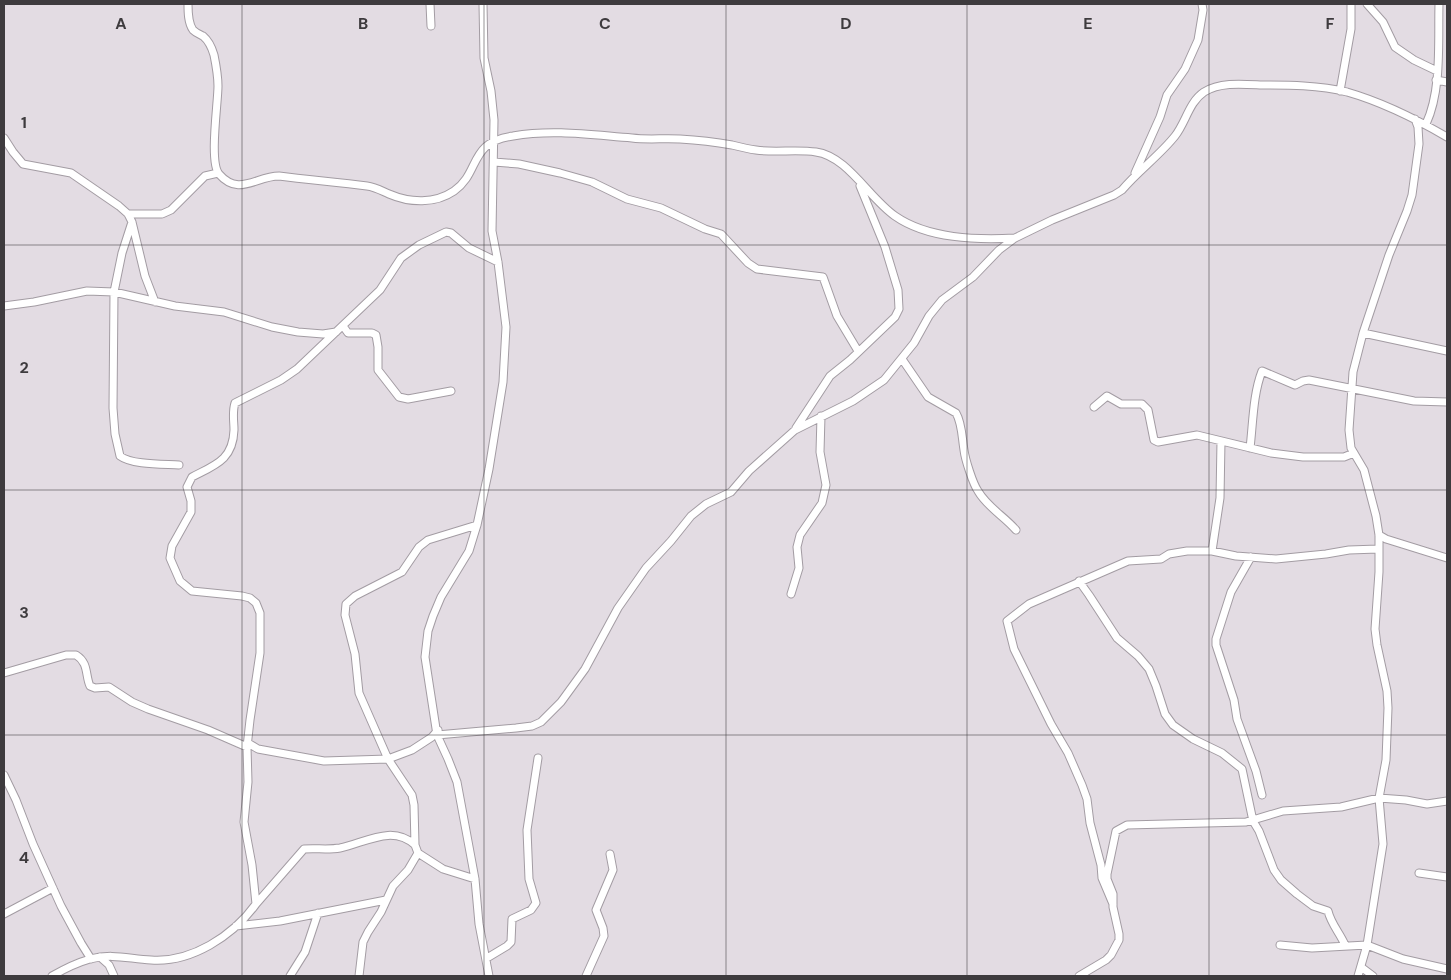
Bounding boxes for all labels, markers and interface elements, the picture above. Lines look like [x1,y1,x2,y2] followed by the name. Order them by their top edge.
[115,13,127,34] text: A
[358,13,368,34] text: B
[599,13,611,34] text: C
[840,13,852,34] text: D
[1083,13,1093,34] text: E
[1326,13,1335,34] text: F
[21,112,27,133] text: 1
[19,357,29,378] text: 2
[19,602,29,623] text: 3
[19,847,29,868] text: 4

